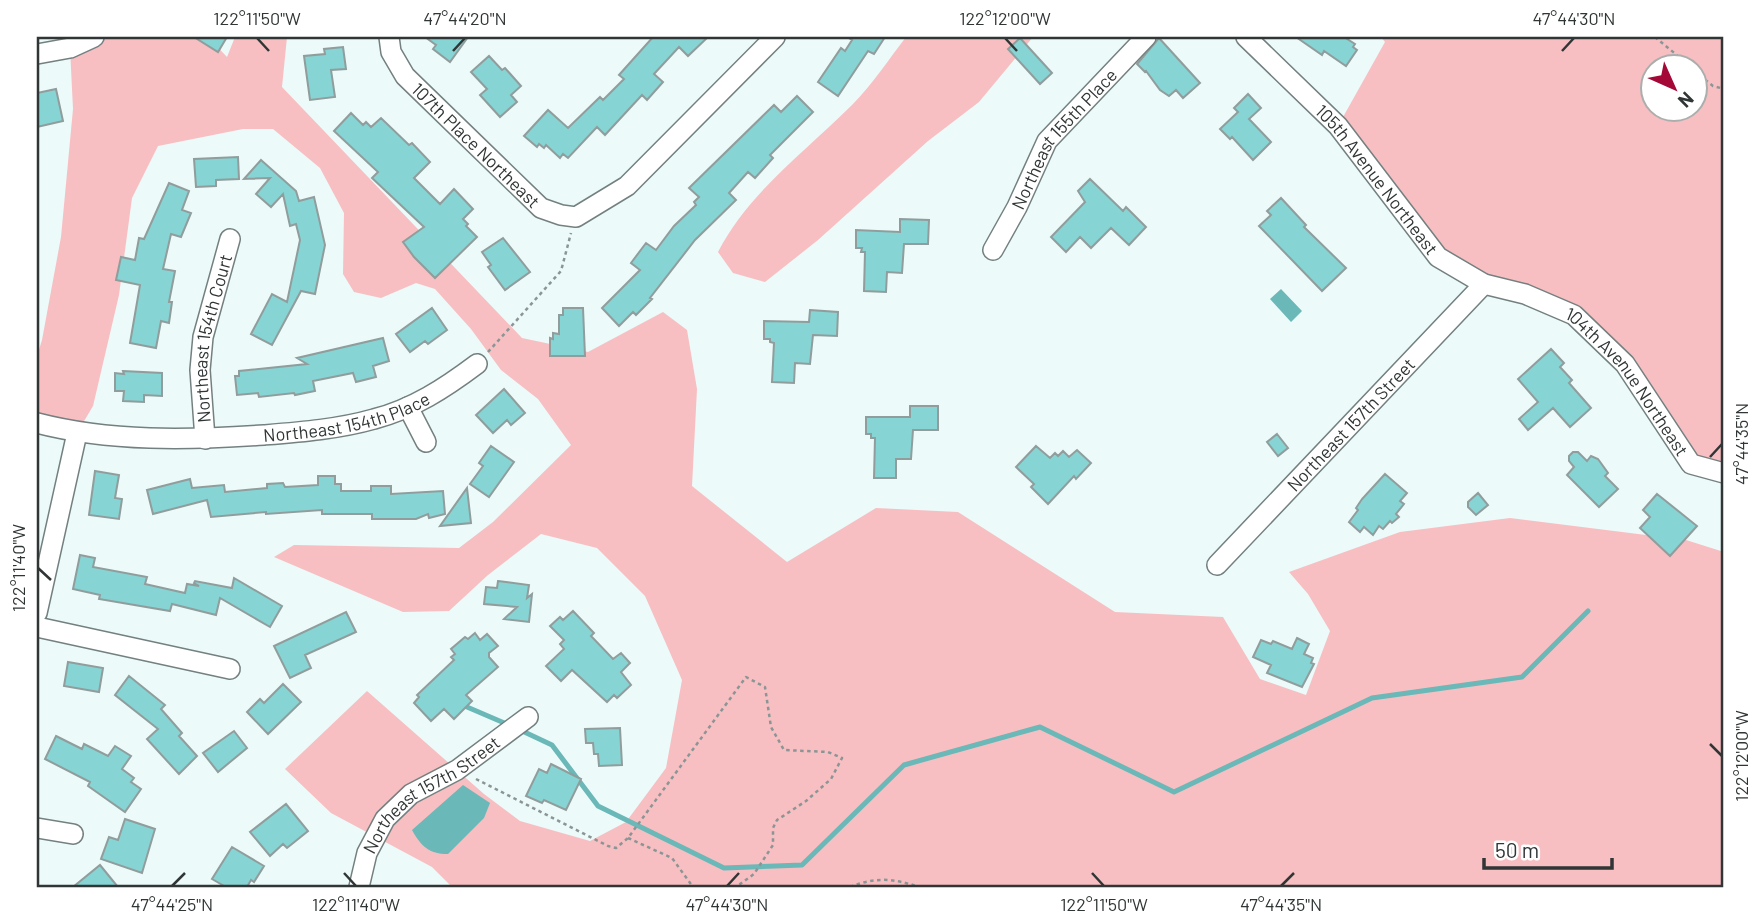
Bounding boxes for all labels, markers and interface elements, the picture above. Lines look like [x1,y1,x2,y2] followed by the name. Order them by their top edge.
[213,7,301,29] text: 122°11'50"W
[423,7,507,29] text: 47°44'20"N
[959,7,1051,29] text: 122°12'00"W
[1532,7,1616,29] text: 47°44'30"N
[1638,52,1708,122] north arrow
[1006,64,1121,213] street label: Northeast 155th Place
[407,78,545,212] street label: 107th Place Northeast
[1674,88,1699,113] text: N
[1311,100,1443,259] street label: 105th Avenue Northeast
[189,252,236,424] street label: Northeast 154th Court
[1563,302,1693,460] street label: 104th Avenue Northeast
[1282,353,1419,496] street label: Northeast 157th Street
[262,387,433,446] street label: Northeast 154th Place
[1730,403,1752,485] text: 47°44'35"N
[7,524,29,612] text: 122°11'40"W
[1730,710,1752,802] text: 122°12'00"W
[358,731,504,857] street label: Northeast 157th Street
[1484,826,1612,870] scale bar
[1495,837,1539,862] text: 50 m
[131,893,213,915] text: 47°44'25"N
[312,893,400,915] text: 122°11'40"W
[685,893,769,915] text: 47°44'30"N
[1060,893,1148,915] text: 122°11'50"W
[1240,893,1322,915] text: 47°44'35"N

